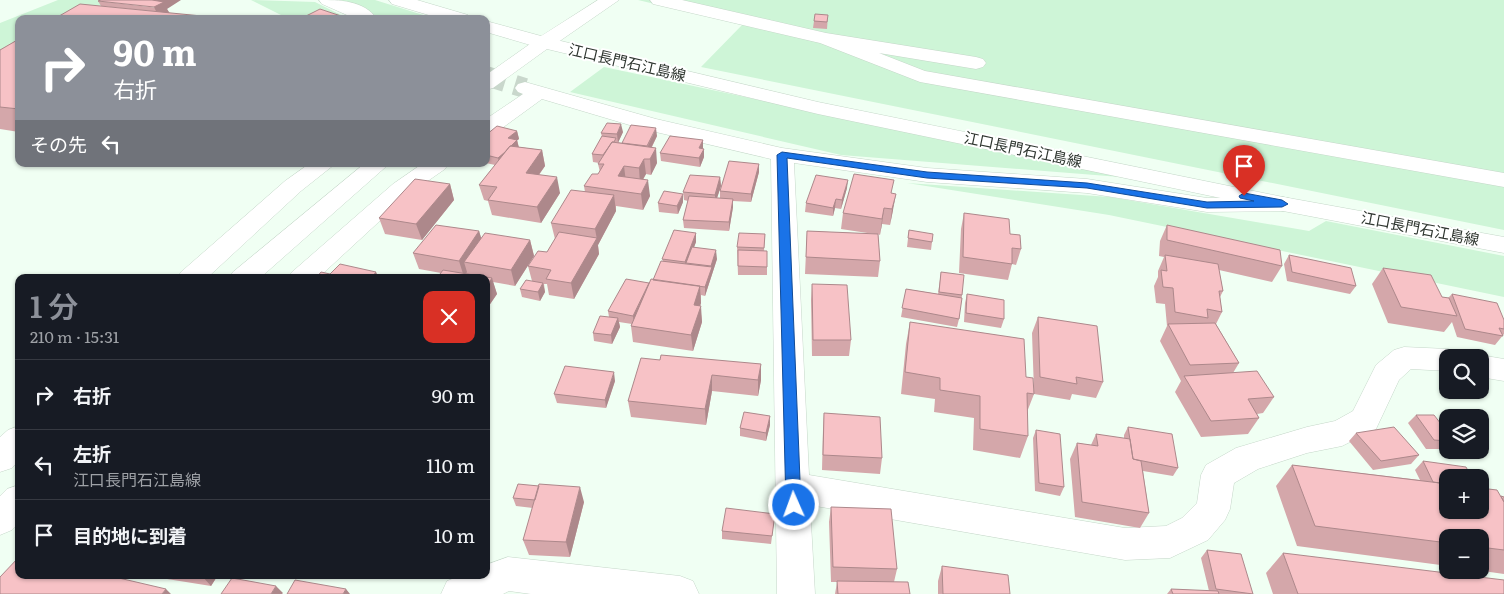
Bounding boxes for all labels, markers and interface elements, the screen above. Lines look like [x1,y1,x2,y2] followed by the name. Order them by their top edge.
[113,25,197,77] text: 90 m
[30,35,95,100] icon: right
[566,37,688,86] street label: 江口長門石江島線
[113,72,157,105] text: 右折
[962,125,1084,172] street label: 江口長門石江島線
[30,130,87,158] text: その先
[97,130,125,158] icon: left
[1223,145,1265,196] pin
[1230,152,1258,180] icon: arrive
[1359,205,1481,250] street label: 江口長門石江島線
[30,283,78,327] text: 1 分
[423,291,475,343] button: close
[30,324,119,348] text: 210 m · 15:31
[1439,349,1489,579] map controls
[1439,349,1489,399] button: search
[30,381,58,409] icon: right
[73,381,111,409] text: 右折
[432,381,475,409] text: 90 m
[1439,409,1489,459] button: layers
[73,439,111,467] text: 左折
[30,451,58,479] icon: left
[426,451,475,479] text: 110 m
[73,467,201,491] text: 江口長門石江島線
[1439,469,1489,519] button: +
[767,478,819,530] position arrow
[30,521,58,549] icon: arrive
[73,521,187,549] text: 目的地に到着
[434,521,475,549] text: 10 m
[1439,529,1489,579] button: −

